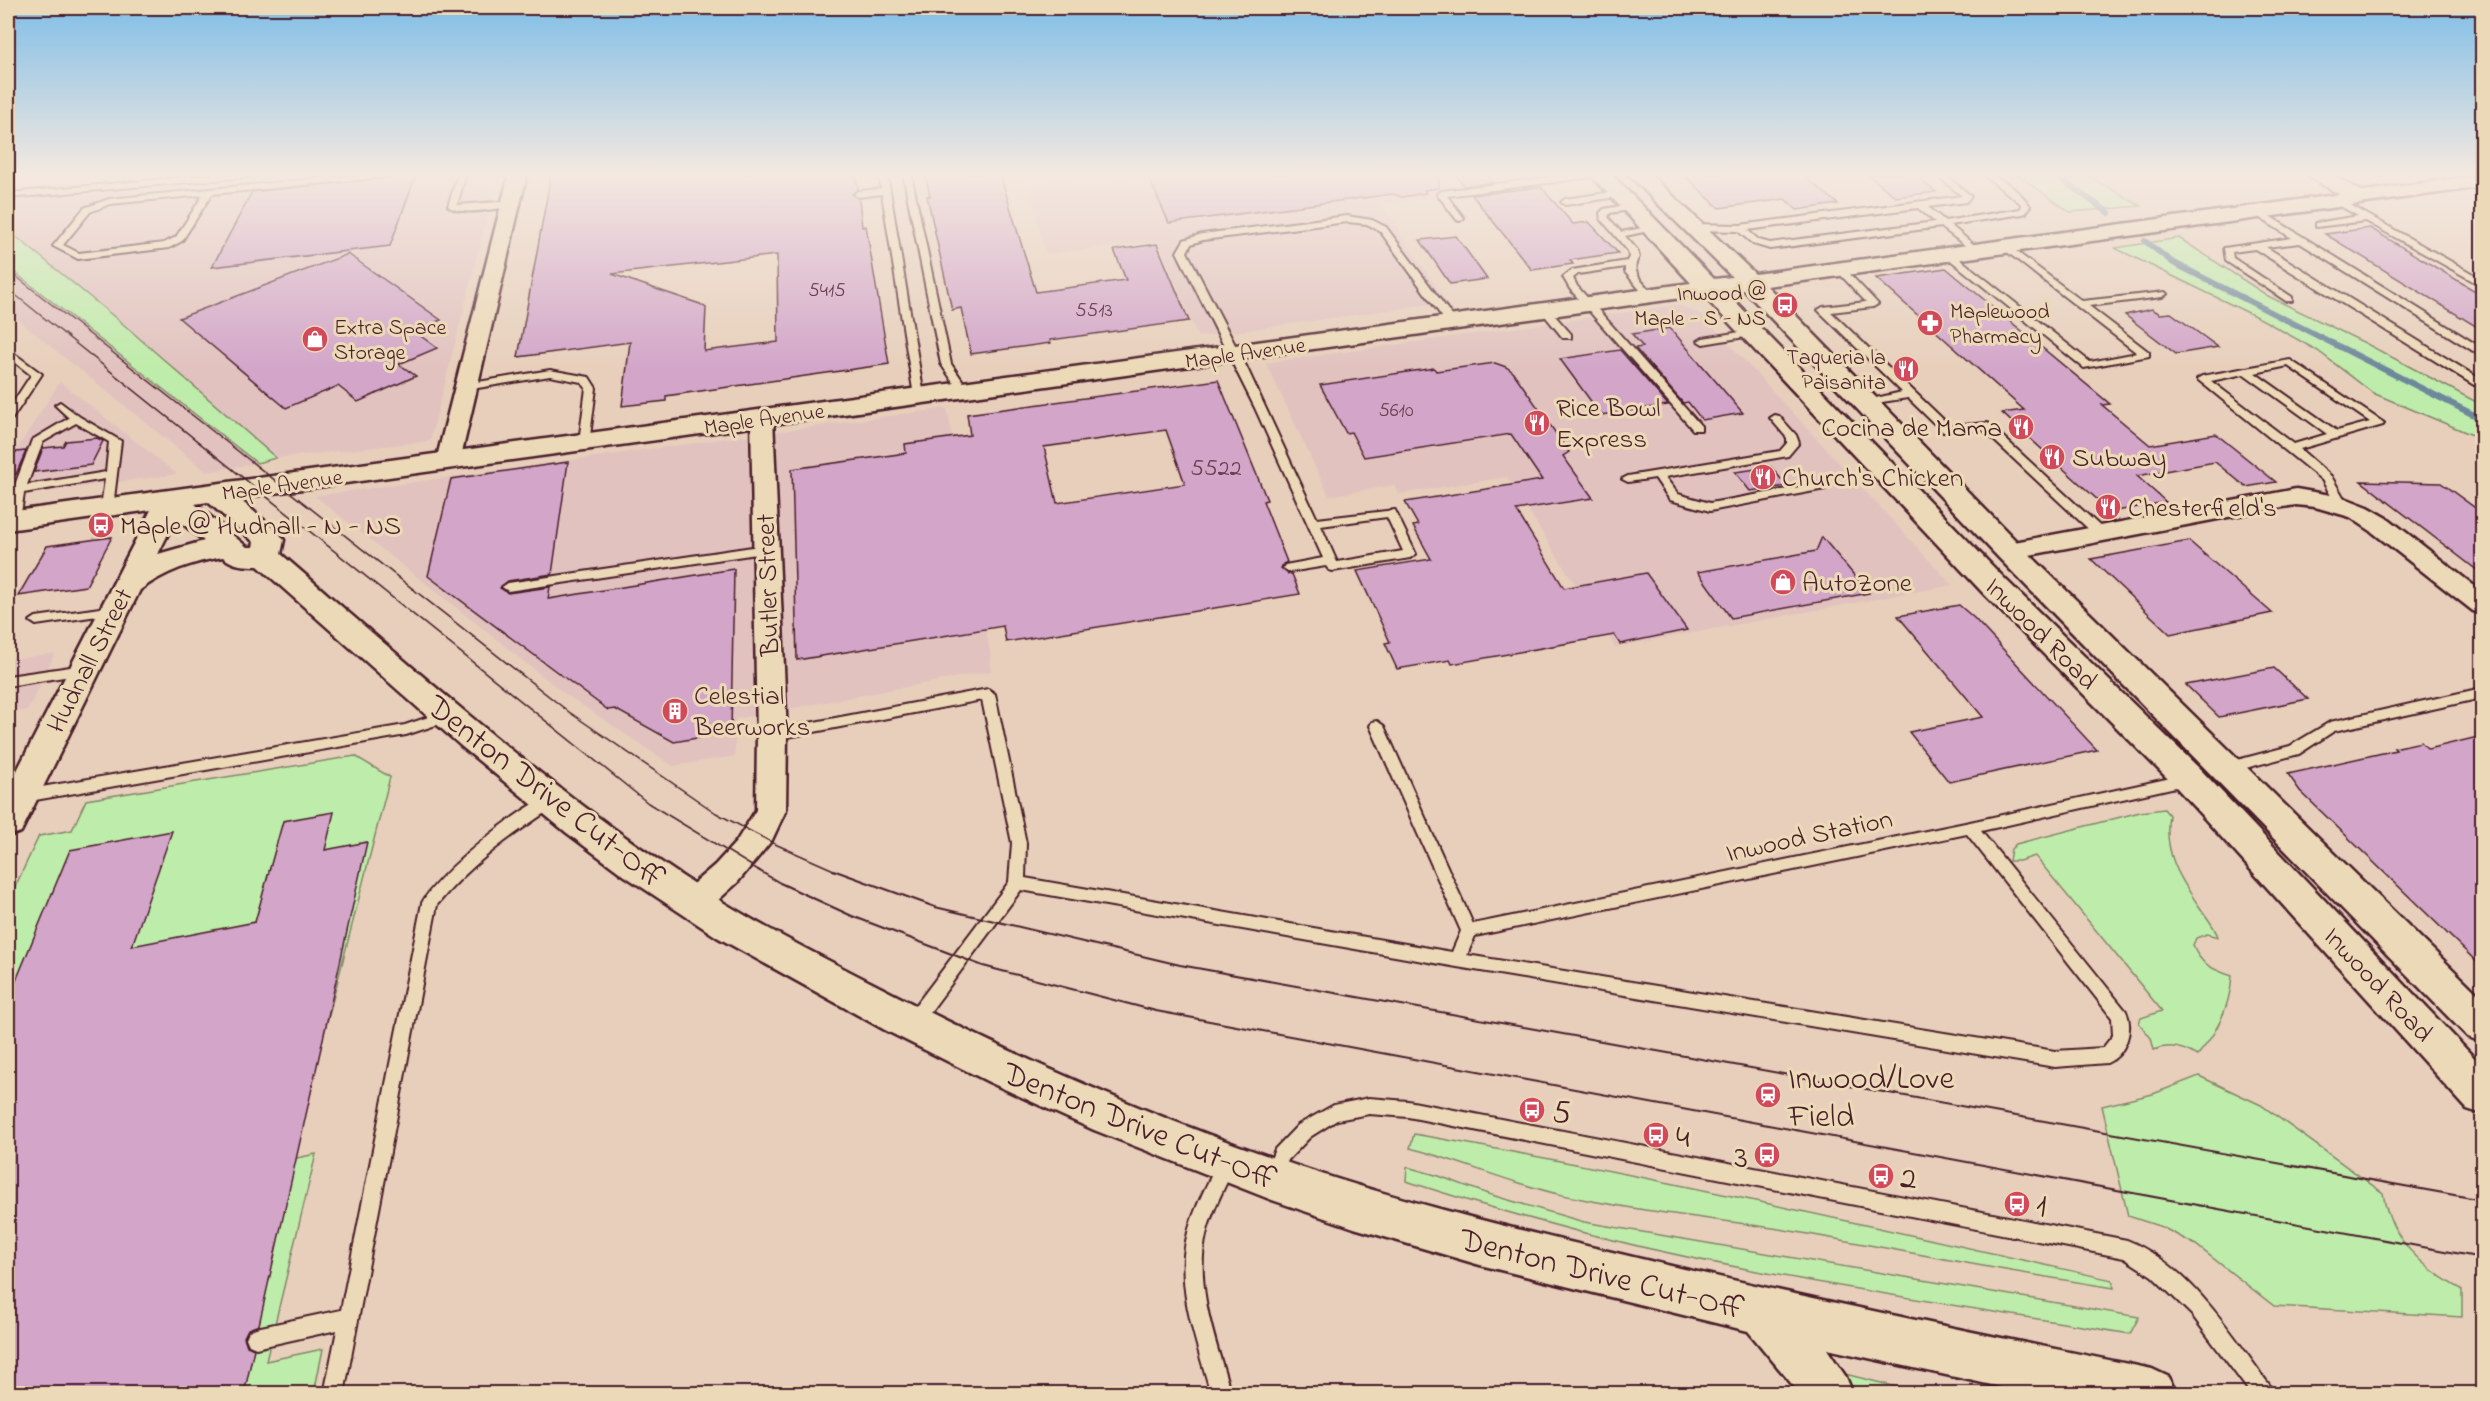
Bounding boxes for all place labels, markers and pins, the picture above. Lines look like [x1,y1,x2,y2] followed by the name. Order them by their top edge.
[1634,279,1766,336] place label: Inwood @ Maple - S - NS
[1770,290,1800,320] bus stop icon: Inwood @ Maple - S - NS
[1950,297,2050,355] place label: Maplewood Pharmacy
[1915,308,1945,338] pharmacy icon: Maplewood Pharmacy
[334,313,447,371] place label: Extra Space Storage
[300,324,330,354] shop icon: Extra Space Storage
[1786,343,1886,400] place label: Taqueria la Paisanita
[1891,354,1921,384] restaurant icon: Taqueria la Paisanita
[1556,390,1661,460] place label: Rice Bowl Express
[1522,408,1552,438] restaurant icon: Rice Bowl Express
[1821,410,2002,449] place label: Cocina de Mama
[2006,412,2036,442] restaurant icon: Cocina de Mama
[2072,440,2166,479] place label: Subway
[2037,442,2067,472] restaurant icon: Subway
[1782,460,1963,499] place label: Church's Chicken
[1748,462,1778,492] restaurant icon: Church's Chicken
[2128,490,2277,529] place label: Chesterfield's
[2093,492,2123,522] restaurant icon: Chesterfield's
[120,508,401,547] place label: Maple @ Hudnall - N - NS
[86,510,116,540] bus stop icon: Maple @ Hudnall - N - NS
[1802,565,1913,604] place label: AutoZone
[1768,567,1798,597] shop icon: AutoZone
[693,678,810,748] place label: Celestial Beerworks
[660,696,690,726] building icon: Celestial Beerworks
[1787,1056,1955,1142] place label: Inwood/Love Field
[1753,1080,1783,1110] station icon: Inwood/Love Field
[1552,1090,1571,1138] place label: 5
[1517,1095,1547,1125] bus stop icon: 5
[1676,1115,1690,1163] place label: 4
[1641,1120,1671,1150] bus stop icon: 4
[1734,1135,1748,1183] place label: 3
[1752,1140,1782,1170] bus stop icon: 3
[1900,1156,1916,1204] place label: 2
[1866,1161,1896,1191] bus stop icon: 2
[2036,1184,2047,1232] place label: 1
[2002,1189,2032,1219] bus stop icon: 1

